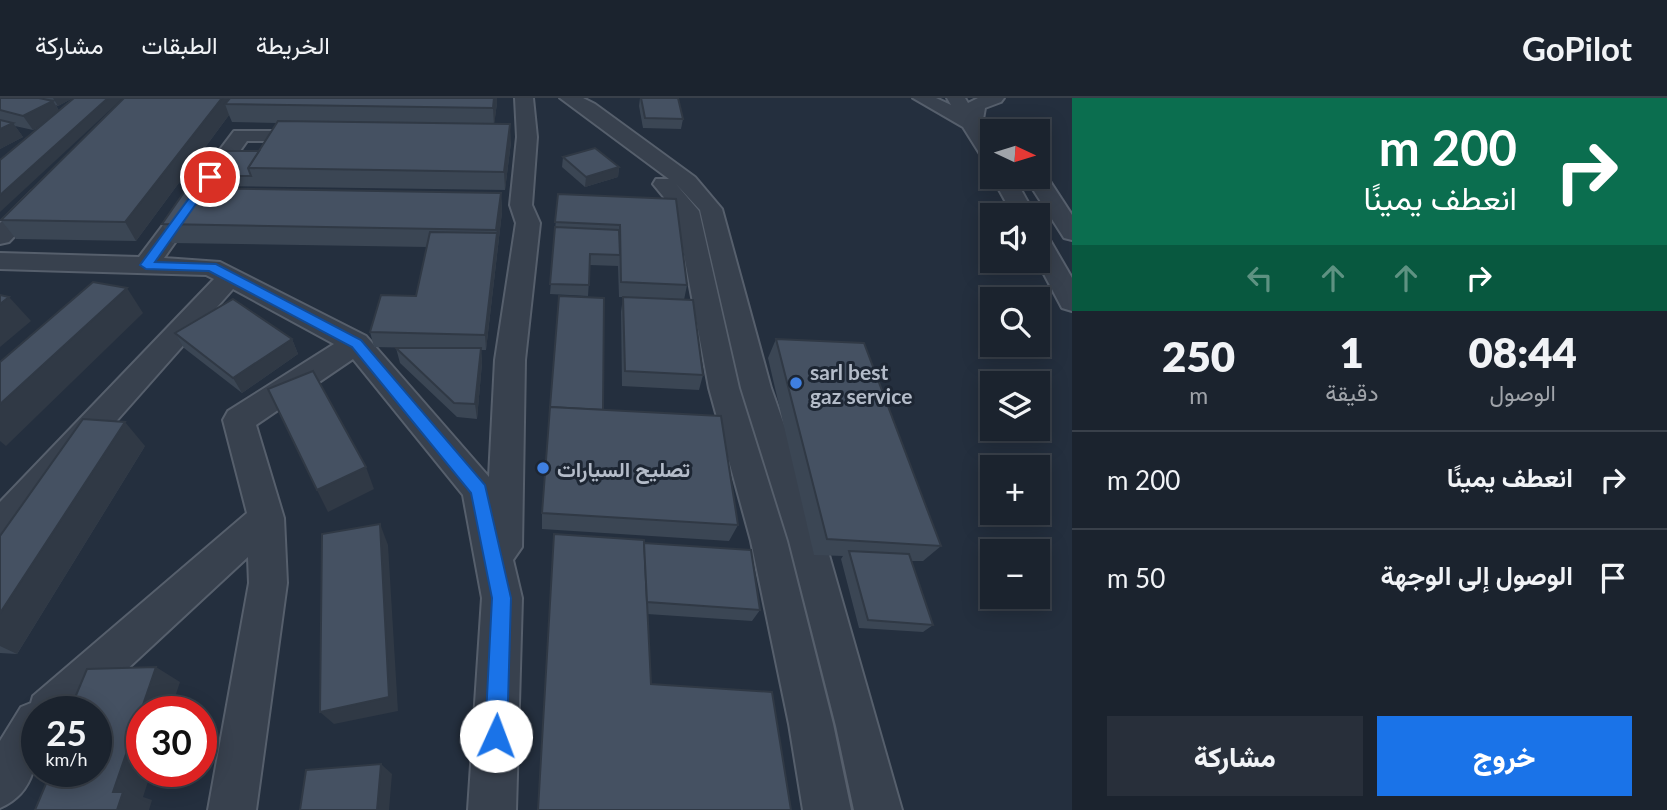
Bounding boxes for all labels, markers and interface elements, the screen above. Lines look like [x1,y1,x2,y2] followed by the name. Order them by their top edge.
[1522,28,1632,68] text: GoPilot
[35,30,103,59] text: مشاركة
[141,30,218,59] text: الطبقات
[256,30,330,59] text: الخريطة
[1379,118,1517,176] text: 200 m
[980,119,1050,189] north arrow
[980,119,1050,609] map controls
[1541,126,1632,217] icon: right
[180,147,240,207] pin
[191,158,229,196] icon: arrive
[1364,178,1517,217] text: انعطف يمينًا
[980,203,1050,273] button: sound
[1241,259,1279,297] icon: left
[1314,259,1352,297] icon: ahead
[1387,259,1425,297] icon: ahead
[1460,259,1498,297] icon: right
[980,287,1050,357] button: search
[1340,327,1364,377] text: 1
[1468,327,1577,377] text: 08:44
[1162,331,1235,381] text: 250
[810,359,912,408] place label: sarl best gaz service
[980,371,1050,441] button: layers
[788,375,804,391] marker: sarl best gaz service
[1325,378,1378,406] text: دقيقة
[1490,378,1556,406] text: الوصول
[1189,381,1208,409] text: m
[980,455,1050,525] button: +
[557,456,691,484] place label: تصليح السيارات
[535,460,551,476] marker: تصليح السيارات
[1447,461,1573,493] text: انعطف يمينًا
[1594,461,1632,499] icon: right
[1107,464,1180,496] text: 200 m
[980,539,1050,609] button: −
[1381,559,1573,591] text: الوصول إلى الوجهة
[1594,559,1632,597] icon: arrive
[1107,562,1165,594] text: 50 m
[126,696,217,787] speed limit sign: 30
[459,699,533,773] position arrow
[46,711,87,753] text: 25
[1107,716,1363,796] button: مشاركة
[1377,716,1632,796] button: خروج
[45,748,88,770] text: km/h

